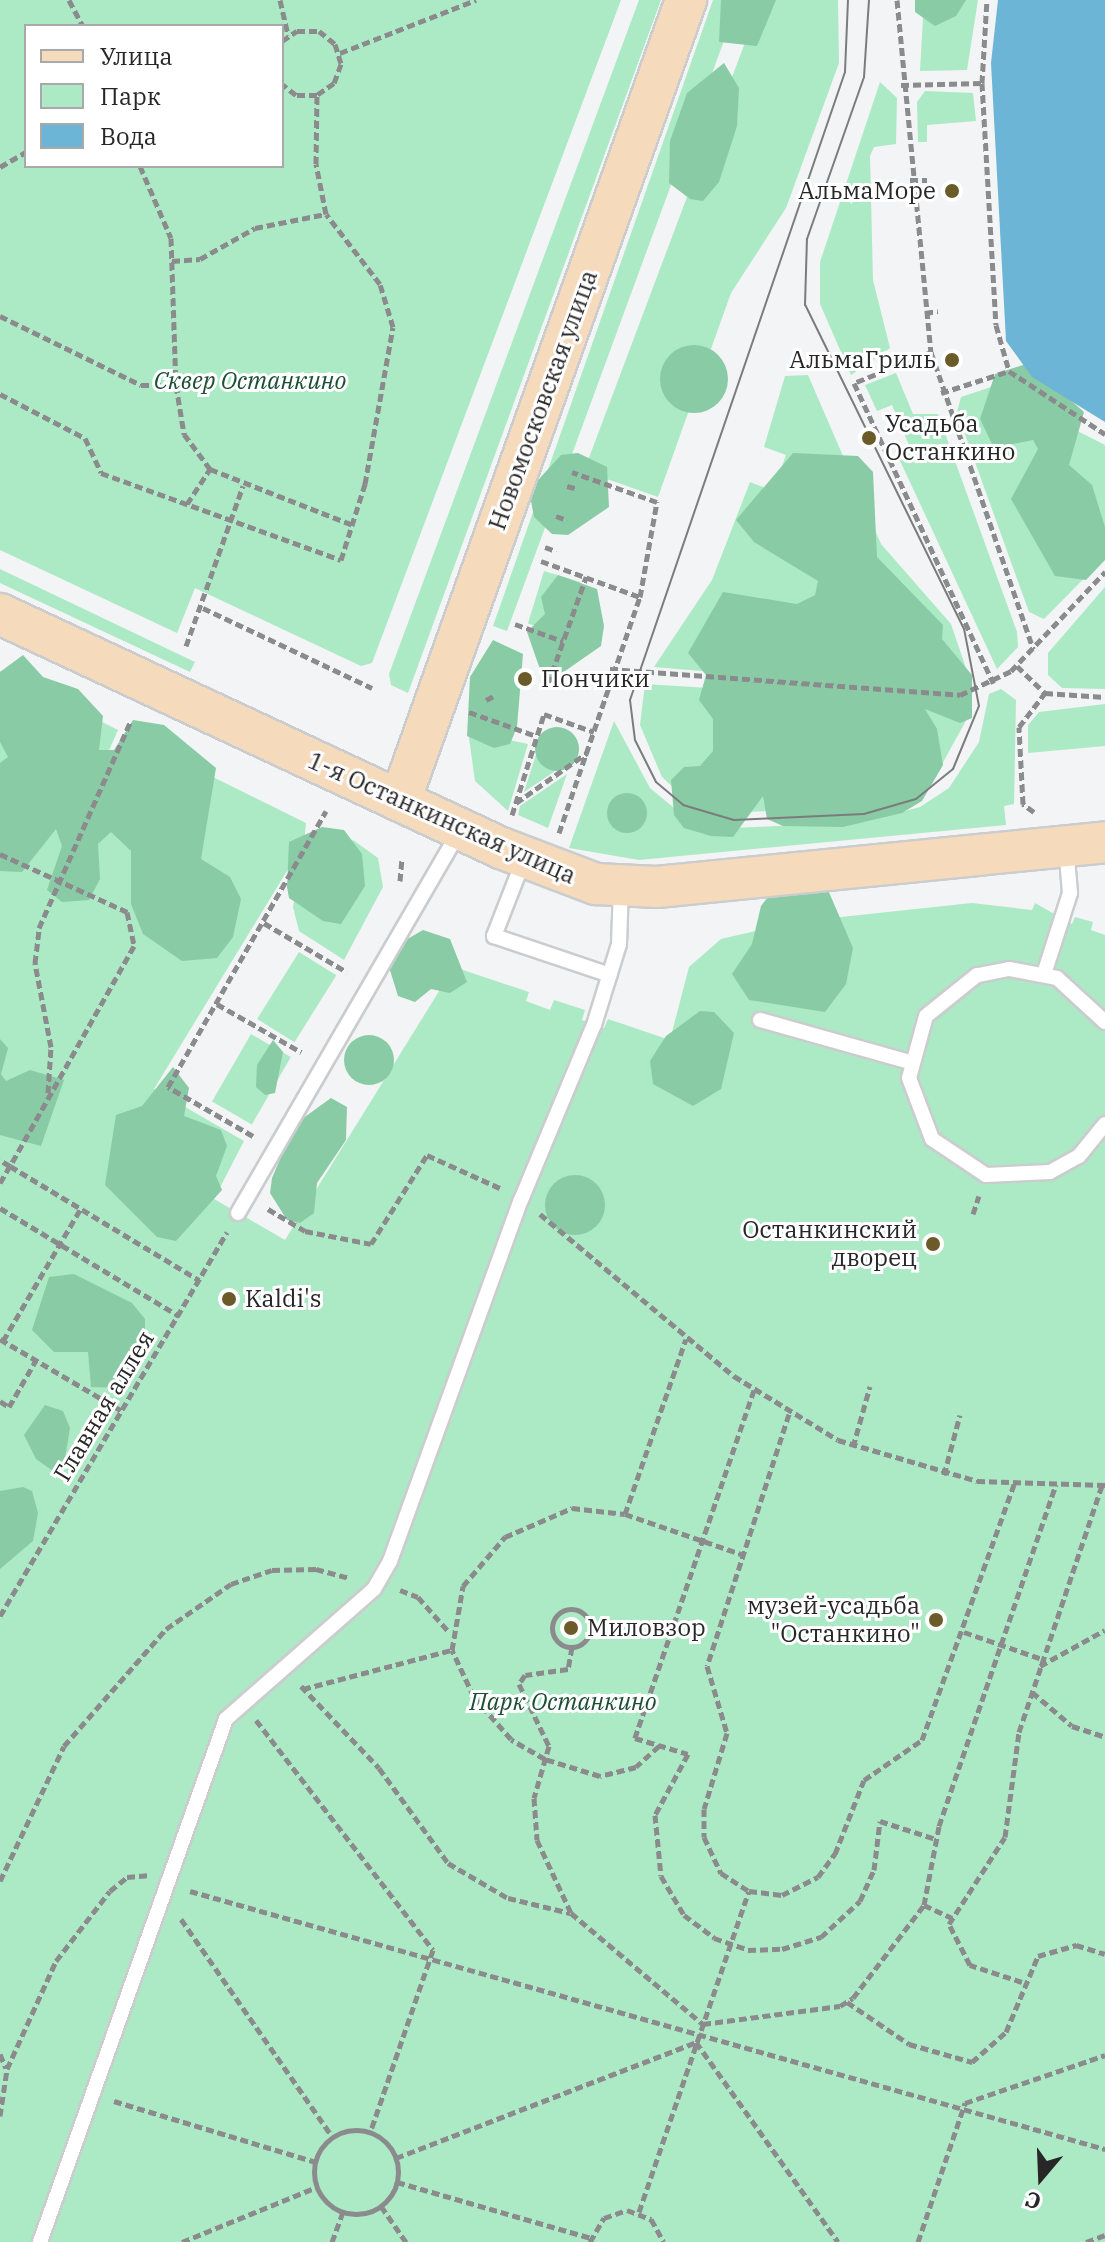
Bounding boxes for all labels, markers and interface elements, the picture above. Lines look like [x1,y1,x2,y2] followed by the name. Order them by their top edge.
[24,24,284,168] legend
[100,40,173,72] text: Улица
[100,80,161,112] text: Парк
[100,120,157,152] text: Вода
[798,177,936,205] place label: АльмаМоре
[943,182,961,200] marker: АльмаМоре
[483,266,603,534] street label: Новомосковская улица
[789,346,936,374] place label: АльмаГриль
[943,351,961,369] marker: АльмаГриль
[154,367,346,395] park label: Сквер Останкино
[885,410,1015,466] place label: Усадьба Останкино
[860,429,878,447] marker: Усадьба Останкино
[541,665,650,693] place label: Пончики
[516,670,534,688] marker: Пончики
[304,746,580,890] street label: 1-я Останкинская улица
[742,1216,917,1272] place label: Останкинский дворец
[924,1235,942,1253] marker: Останкинский дворец
[245,1285,322,1313] place label: Kaldi's
[220,1290,238,1308] marker: Kaldi's
[48,1326,160,1486] street label: Главная аллея
[747,1592,920,1648] place label: музей-усадьба "Останкино"
[927,1611,945,1629] marker: музей-усадьба "Останкино"
[587,1614,706,1642] place label: Миловзор
[562,1619,580,1637] marker: Миловзор
[469,1688,657,1716] park label: Парк Останкино
[1001,2138,1081,2218] north arrow
[1021,2185,1045,2217] text: С

